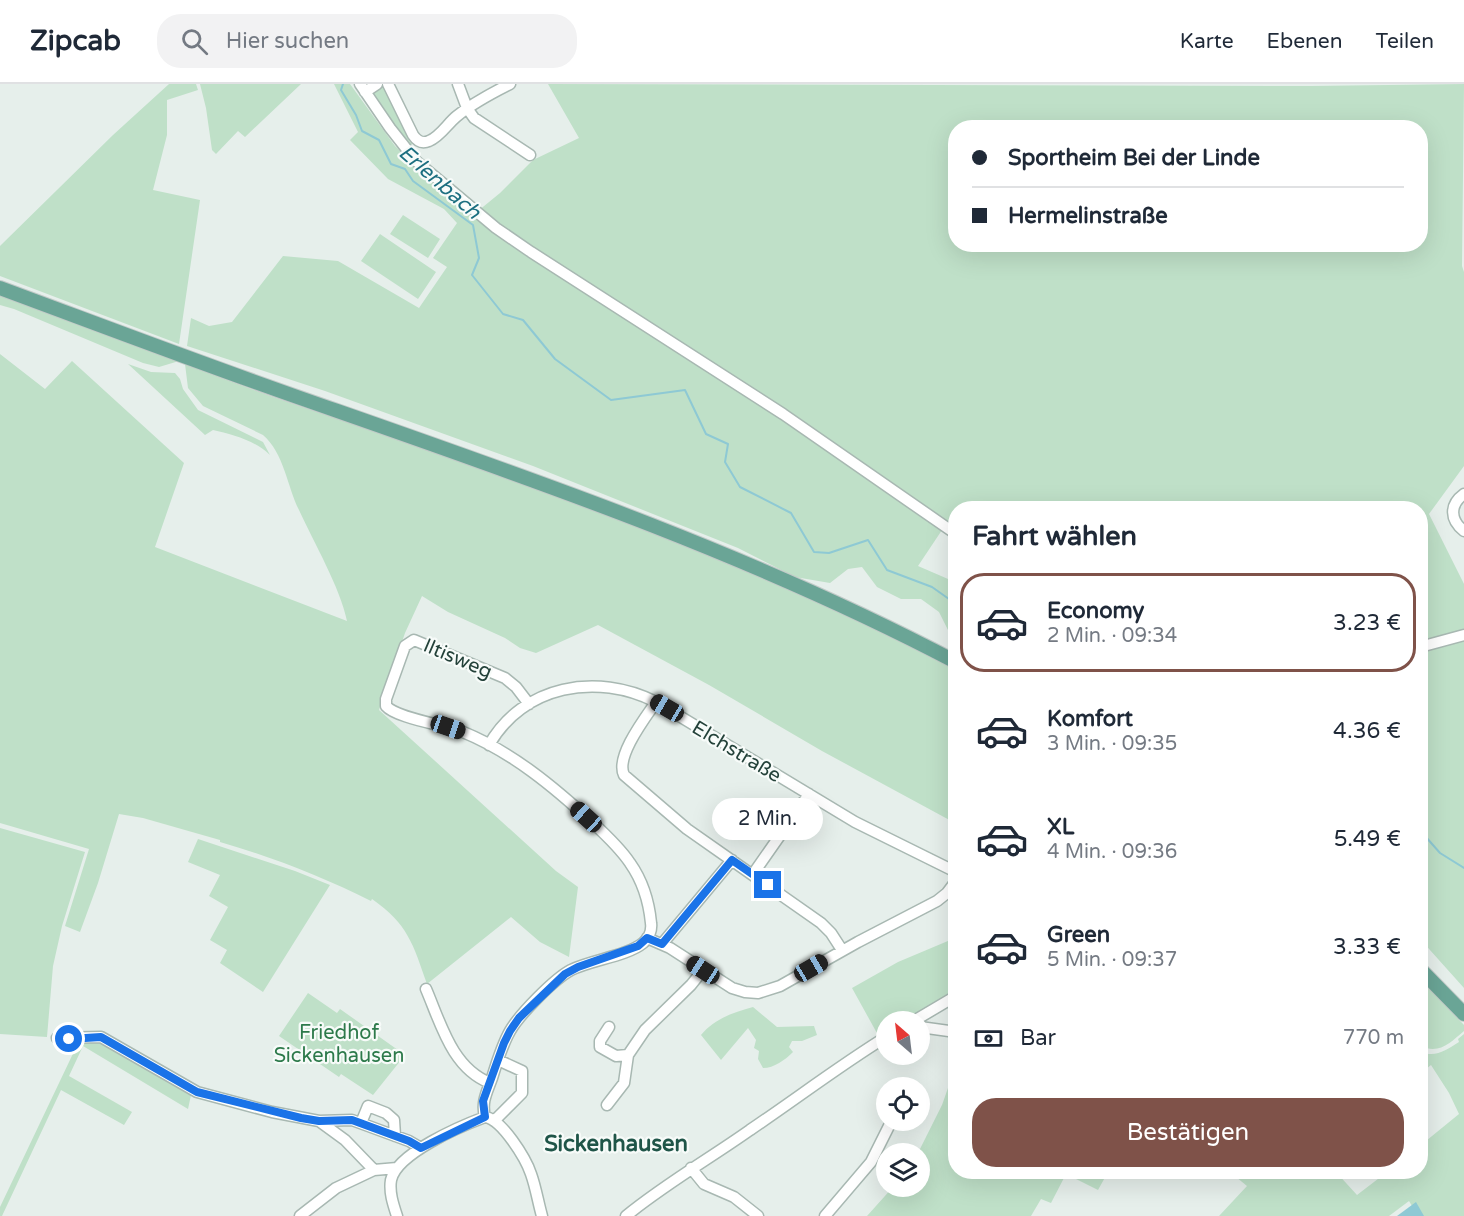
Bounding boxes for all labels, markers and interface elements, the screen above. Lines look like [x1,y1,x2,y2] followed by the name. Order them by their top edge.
[157,14,577,68] search box
[30,24,121,58] text: Zipcab
[178,25,211,58] icon: search
[226,28,349,54] text: Hier suchen
[1180,29,1234,54] text: Karte
[1267,29,1343,54] text: Ebenen
[1376,29,1434,54] text: Teilen
[394,140,487,225] water label: Erlenbach
[1008,145,1260,171] text: Sportheim Bei der Linde
[1008,203,1168,229] text: Hermelinstraße
[972,520,1137,553] text: Fahrt wählen
[975,596,1029,650] icon: car
[1047,598,1144,624] text: Economy
[1333,610,1401,636] text: 3.23 €
[1047,624,1177,648] text: 2 Min. · 09:34
[420,634,496,684] street label: Iltisweg
[647,691,687,725] car
[975,704,1029,758] icon: car
[1047,706,1133,732] text: Komfort
[428,713,468,741] car
[687,716,786,788] street label: Elchstraße
[1333,718,1401,744] text: 4.36 €
[1047,732,1177,756] text: 3 Min. · 09:35
[567,798,605,836] car
[712,798,824,840] callout: 2 Min.
[738,807,797,831] text: 2 Min.
[975,812,1029,866] icon: car
[1047,814,1074,840] text: XL
[1334,826,1401,852] text: 5.49 €
[1047,840,1177,864] text: 4 Min. · 09:36
[754,871,781,898] route end
[975,920,1029,974] icon: car
[1047,922,1110,948] text: Green
[1333,934,1401,960] text: 3.33 €
[1047,948,1177,972] text: 5 Min. · 09:37
[791,951,831,985] car
[683,953,723,987] car
[876,1011,930,1065] north arrow
[876,1011,930,1197] map controls
[274,1021,404,1068] park label: Friedhof Sickenhausen
[972,1022,1005,1055] icon: cash
[55,1025,82,1052] route start
[1020,1025,1056,1051] text: Bar
[1343,1026,1404,1050] text: 770 m
[876,1077,930,1131] button: locate
[972,1098,1404,1167] button: Bestätigen
[544,1131,688,1157] district label: Sickenhausen
[876,1143,930,1197] button: layers

